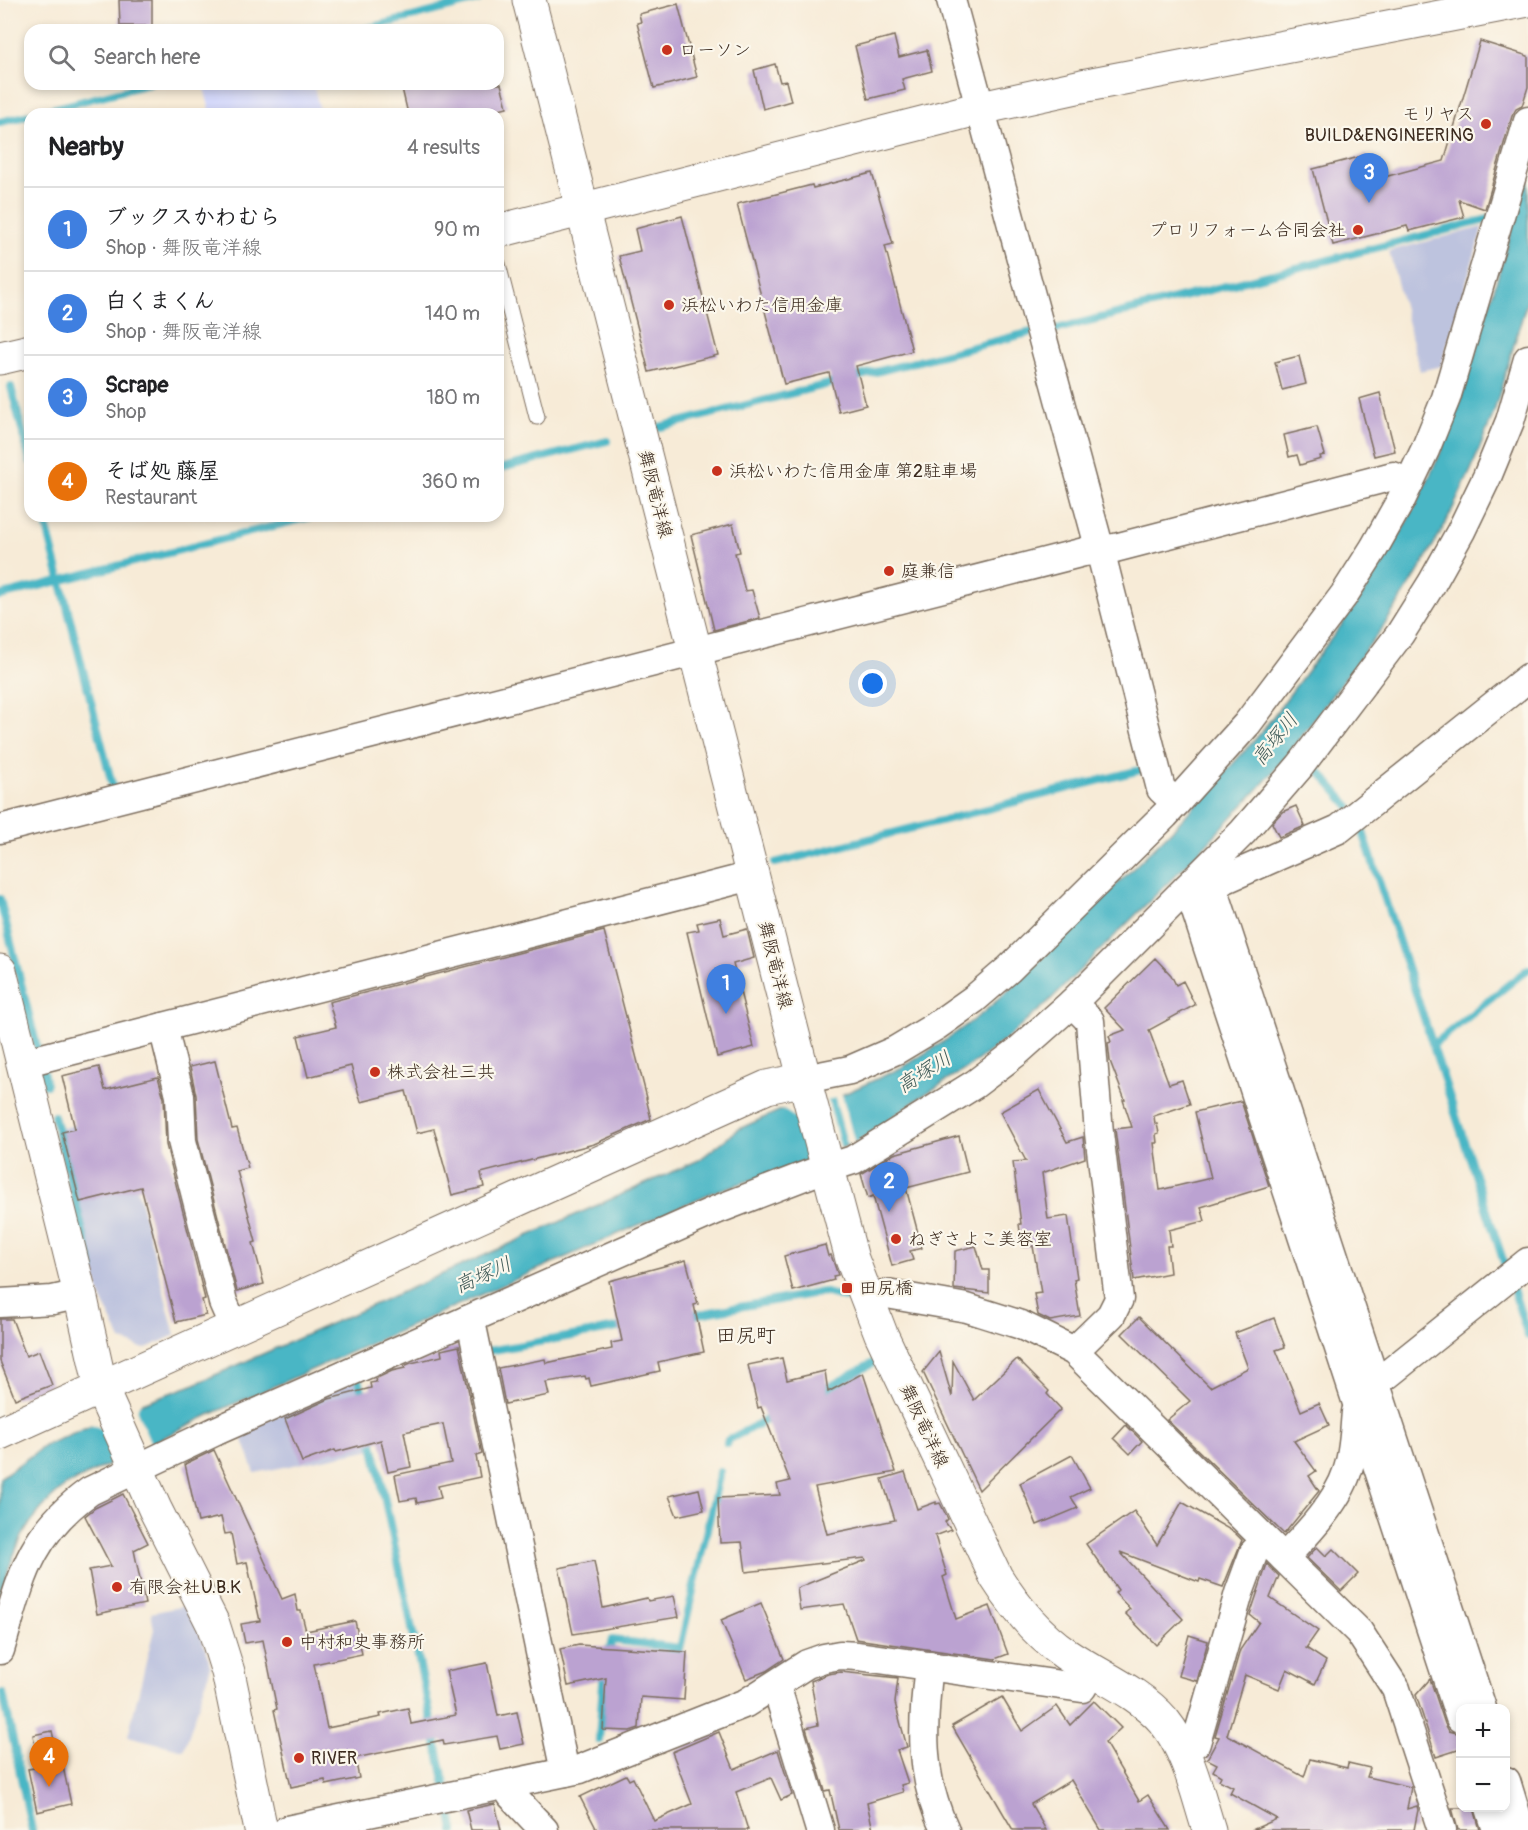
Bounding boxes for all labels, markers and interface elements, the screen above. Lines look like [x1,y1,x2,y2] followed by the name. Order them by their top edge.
[24,24,504,90] search box
[679,39,751,62] place label: ローソン
[45,41,78,74] icon: search
[93,43,200,71] text: Search here
[660,43,674,57] marker: ローソン
[1305,103,1474,147] place label: モリヤス BUILD&ENGINEERING
[1479,117,1493,131] marker: モリヤス BUILD&ENGINEERING
[48,131,124,163] text: Nearby
[407,135,480,160] text: 4 results
[1350,154,1388,203] pin: 3
[105,203,281,231] text: ブックスかわむら
[64,217,71,242] text: 1
[434,217,480,242] text: 90 m
[1149,219,1346,242] place label: プロリフォーム合同会社
[1351,223,1365,237] marker: プロリフォーム合同会社
[105,235,262,260] text: Shop · 舞阪竜洋線
[105,287,215,315] text: 白くまくん
[681,294,843,317] place label: 浜松いわた信用金庫
[662,298,676,312] marker: 浜松いわた信用金庫
[62,301,73,326] text: 2
[425,301,480,326] text: 140 m
[105,319,262,344] text: Shop · 舞阪竜洋線
[105,371,168,399] text: Scrape
[62,385,73,410] text: 3
[426,385,480,410] text: 180 m
[105,399,146,424] text: Shop
[633,448,677,540] street label: 舞阪竜洋線
[105,457,220,485] text: そば処 藤屋
[729,460,977,483] place label: 浜松いわた信用金庫 第2駐車場
[710,464,724,478] marker: 浜松いわた信用金庫 第2駐車場
[62,469,73,494] text: 4
[421,469,480,494] text: 360 m
[105,485,197,510] text: Restaurant
[901,560,955,583] place label: 庭兼信
[882,564,896,578] marker: 庭兼信
[858,669,887,698] your location
[1246,708,1304,770] water label: 高塚川
[753,919,797,1011] street label: 舞阪竜洋線
[706,964,746,1014] pin: 1
[892,1046,956,1098] water label: 高塚川
[387,1061,495,1084] place label: 株式会社三共
[368,1065,382,1079] marker: 株式会社三共
[870,1162,908,1212] pin: 2
[908,1228,1052,1251] place label: ねぎさよこ美容室
[889,1232,903,1246] marker: ねぎさよこ美容室
[451,1251,515,1299] water label: 高塚川
[859,1277,913,1300] place label: 田尻橋
[840,1281,854,1295] marker: 田尻橋
[716,1323,776,1348] district label: 田尻町
[895,1380,953,1472] street label: 舞阪竜洋線
[129,1576,241,1599] place label: 有限会社U.B.K
[110,1580,124,1594] marker: 有限会社U.B.K
[299,1631,425,1654] place label: 中村和史事務所
[280,1635,294,1649] marker: 中村和史事務所
[1456,1704,1510,1812] map controls
[1456,1704,1510,1758] button: +
[29,1738,68,1787] pin: 4
[311,1747,357,1770] place label: RIVER
[292,1751,306,1765] marker: RIVER
[1456,1758,1510,1812] button: −

